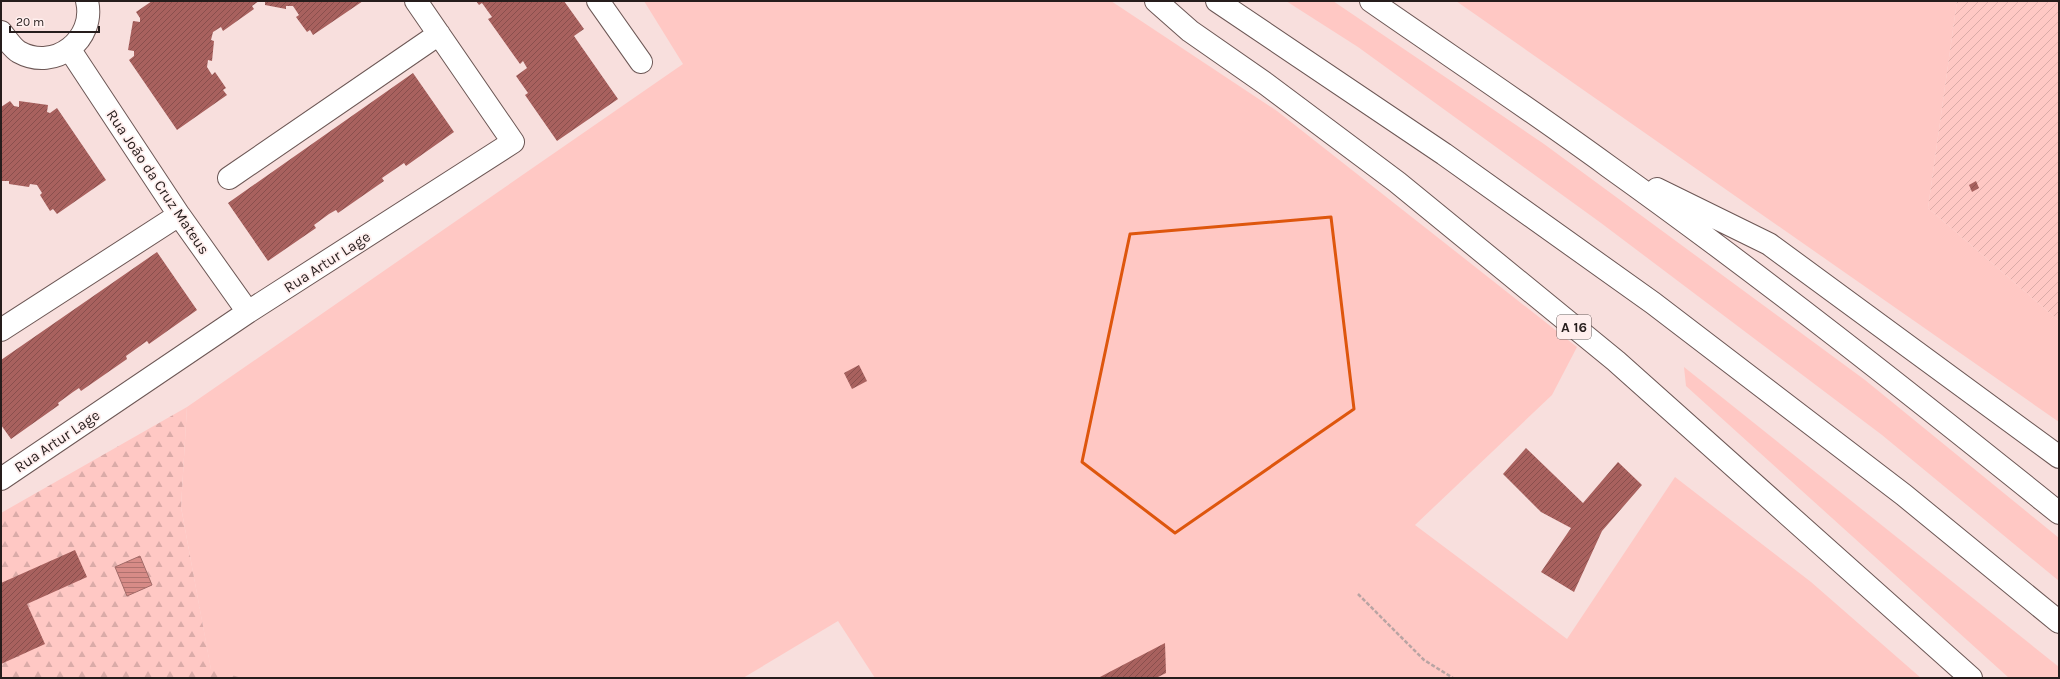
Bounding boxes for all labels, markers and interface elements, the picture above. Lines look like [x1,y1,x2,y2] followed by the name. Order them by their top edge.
[10,8,99,34] scale bar
[16,15,44,29] text: 20 m
[103,106,213,258] street label: Rua João da Cruz Mateus
[280,227,374,297] street label: Rua Artur Lage
[1557,315,1591,339] road number: A 16
[11,406,103,476] street label: Rua Artur Lage

